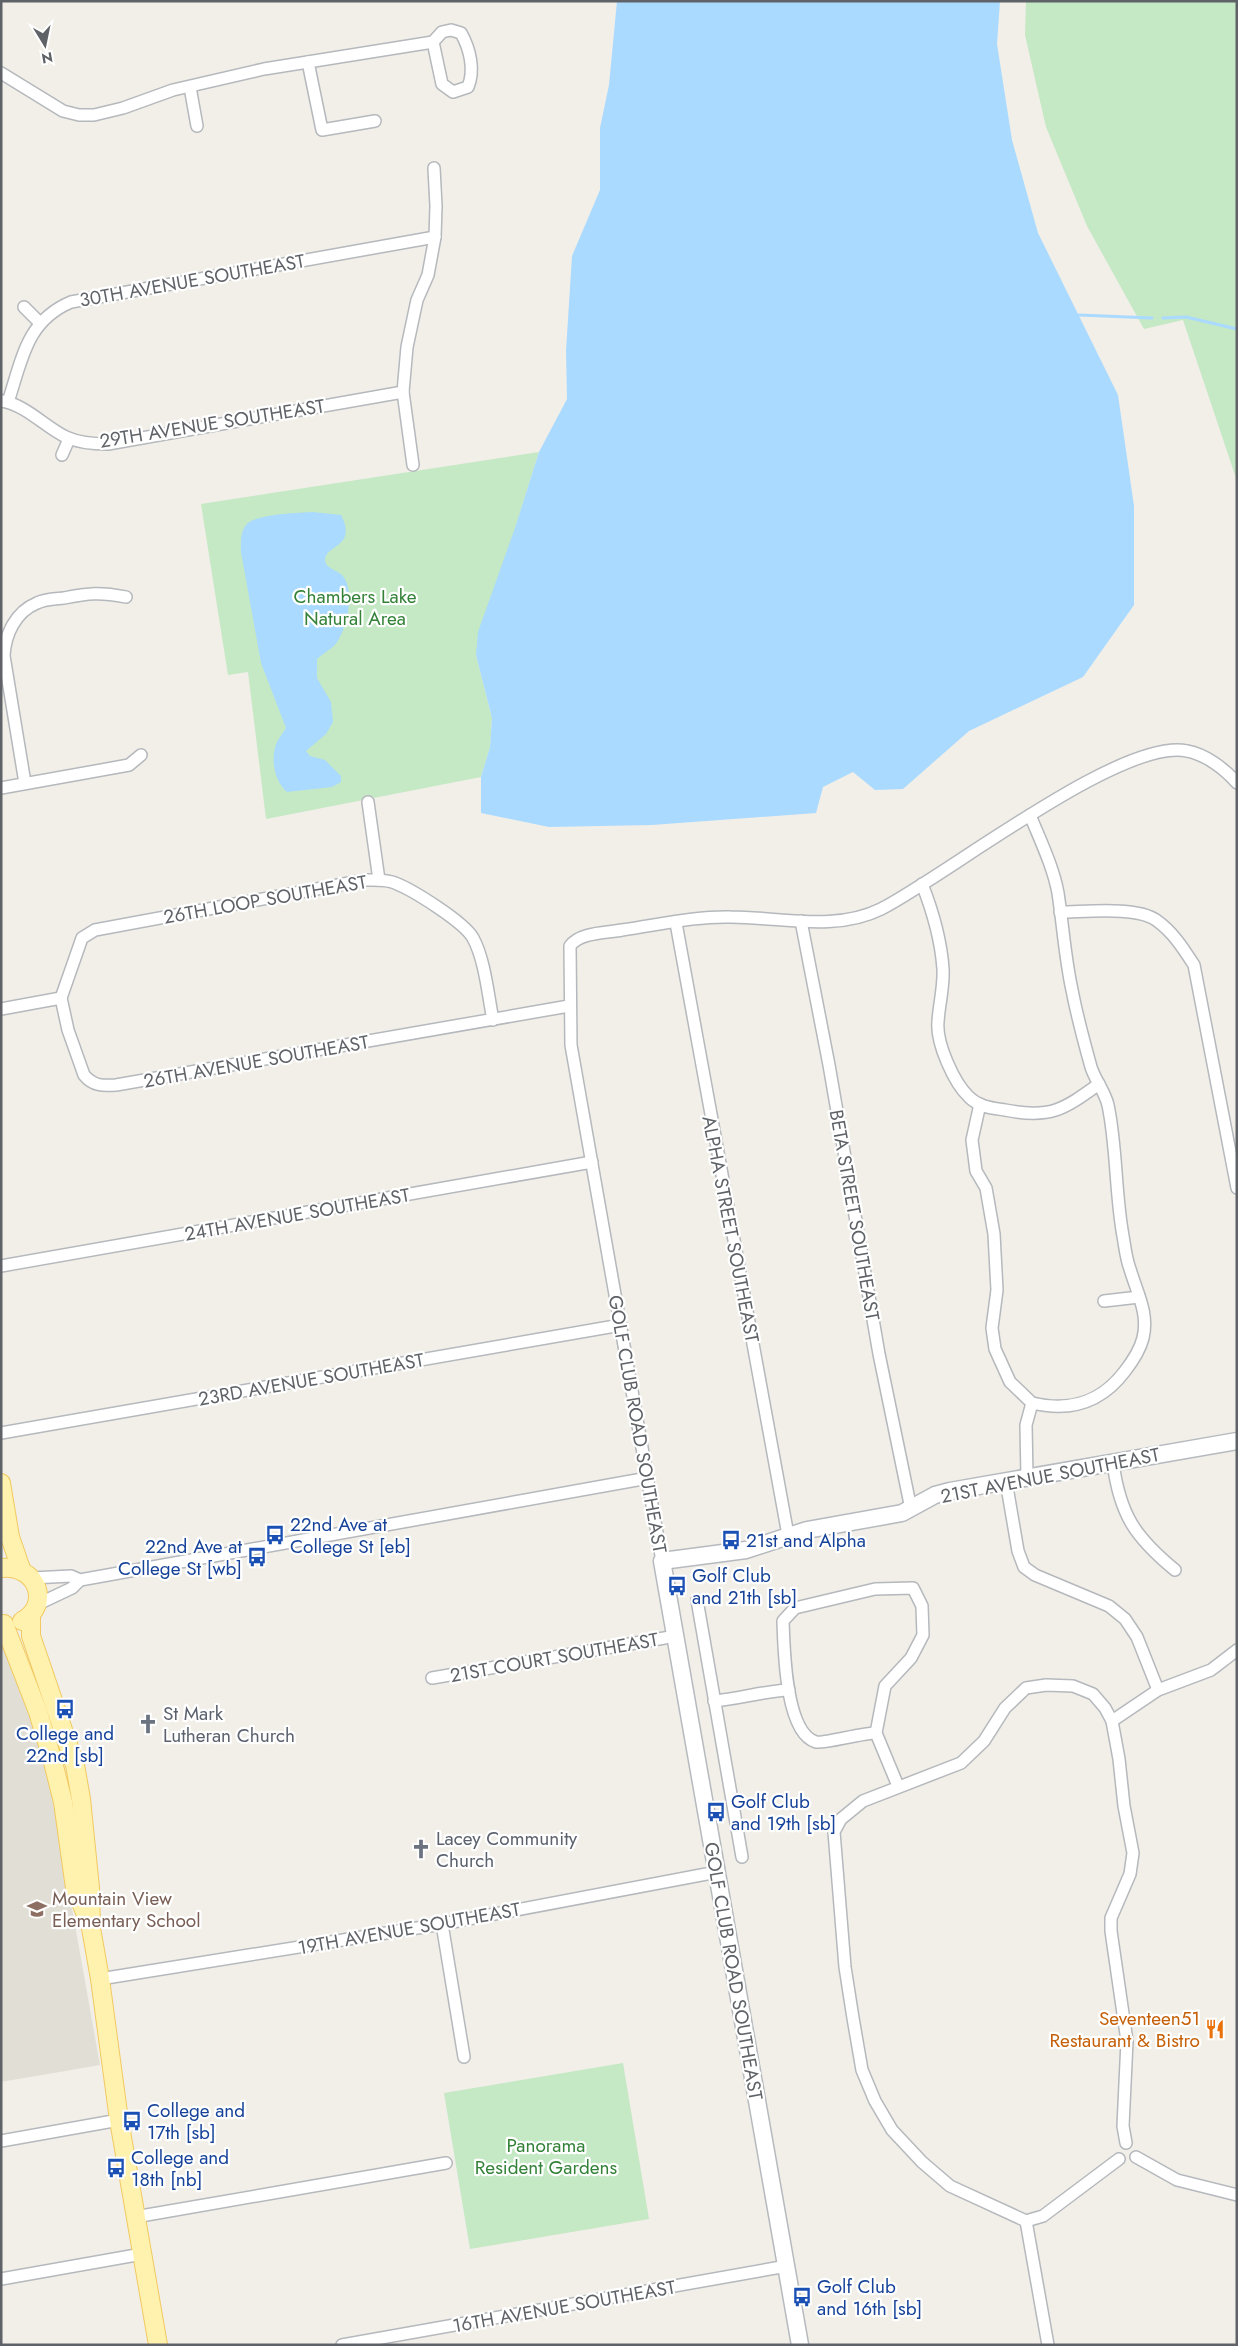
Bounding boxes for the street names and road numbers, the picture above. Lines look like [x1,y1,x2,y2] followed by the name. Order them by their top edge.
[77,247,307,314] street label: 30TH AVENUE SOUTHEAST
[98,392,327,455] street label: 29TH AVENUE SOUTHEAST
[161,868,369,931] street label: 26TH LOOP SOUTHEAST
[141,1028,371,1095] street label: 26TH AVENUE SOUTHEAST
[823,1108,886,1323] street label: BETA STREET SOUTHEAST
[695,1113,766,1345] street label: ALPHA STREET SOUTHEAST
[182,1181,412,1248] street label: 24TH AVENUE SOUTHEAST
[602,1293,674,1555] street label: GOLF CLUB ROAD SOUTHEAST
[196,1346,426,1413] street label: 23RD AVENUE SOUTHEAST
[938,1441,1162,1510] street label: 21ST AVENUE SOUTHEAST
[448,1626,661,1689] street label: 21ST COURT SOUTHEAST
[698,1840,770,2102] street label: GOLF CLUB ROAD SOUTHEAST
[296,1896,523,1961] street label: 19TH AVENUE SOUTHEAST
[450,2274,678,2339] street label: 16TH AVENUE SOUTHEAST

